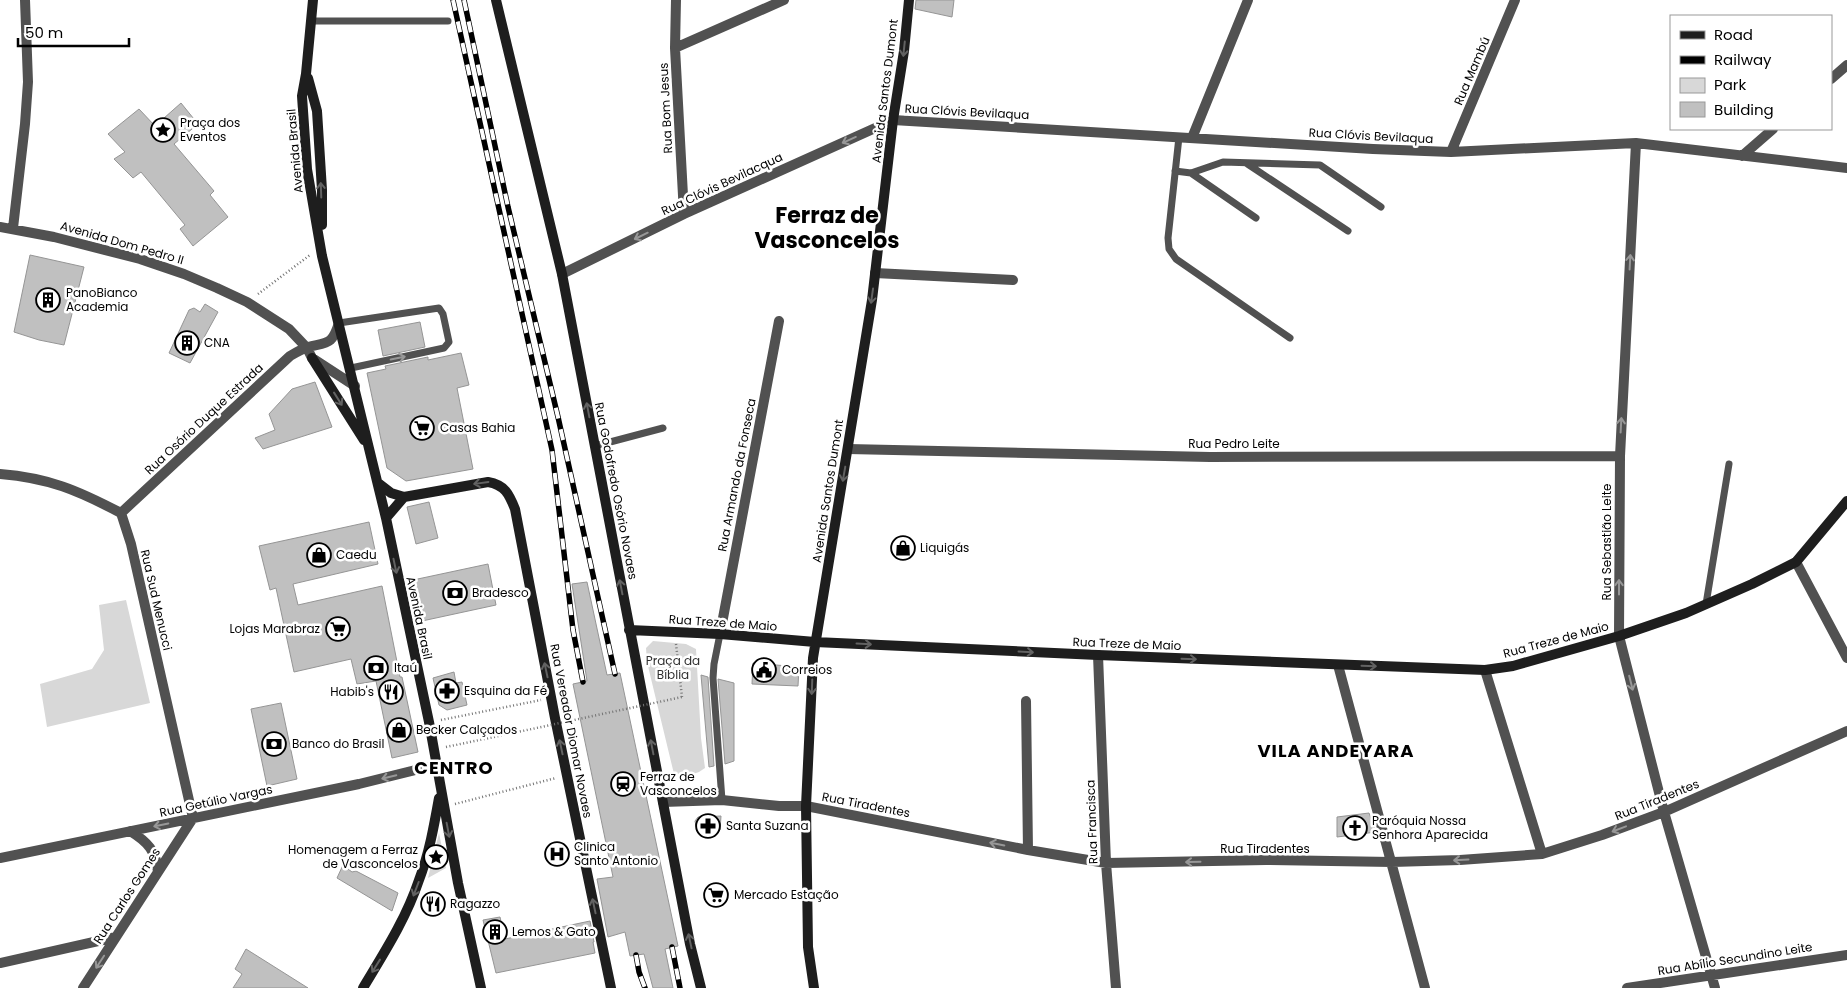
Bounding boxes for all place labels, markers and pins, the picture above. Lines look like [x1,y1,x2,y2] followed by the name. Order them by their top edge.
[180,114,240,145] place label: Praça dos Eventos
[150,117,176,143] place icon: Praça dos Eventos
[66,284,138,315] place label: PanoBianco Academia
[35,287,61,313] building icon: PanoBianco Academia
[174,330,200,356] building icon: CNA
[204,334,230,351] place label: CNA
[409,415,435,441] supermarket icon: Casas Bahia
[440,419,515,436] place label: Casas Bahia
[890,535,916,561] shop icon: Liquigás
[920,539,969,556] place label: Liquigás
[306,542,332,568] shop icon: Caedu
[336,546,377,563] place label: Caedu
[442,580,468,606] bank icon: Bradesco
[472,584,529,601] place label: Bradesco
[325,616,351,642] supermarket icon: Lojas Marabraz
[229,620,320,637] place label: Lojas Marabraz
[363,655,389,681] bank icon: Itaú
[751,657,777,683] public building icon: Correios
[394,659,417,676] place label: Itaú
[782,661,832,678] place label: Correios
[434,678,460,704] pharmacy icon: Esquina da Fé
[378,679,404,705] restaurant icon: Habib's
[464,682,547,699] place label: Esquina da Fé
[330,683,374,700] place label: Habib's
[386,717,412,743] shop icon: Becker Calçados
[416,721,517,738] place label: Becker Calçados
[261,731,287,757] bank icon: Banco do Brasil
[292,735,384,752] place label: Banco do Brasil
[640,768,717,799] place label: Ferraz de Vasconcelos
[610,771,636,797] station icon: Ferraz de Vasconcelos
[1372,812,1488,843] place label: Paróquia Nossa Senhora Aparecida
[695,813,721,839] pharmacy icon: Santa Suzana
[1342,815,1368,841] church icon: Paróquia Nossa Senhora Aparecida
[726,817,809,834] place label: Santa Suzana
[574,838,659,869] place label: Clinica Santo Antonio
[288,841,418,872] place label: Homenagem a Ferraz de Vasconcelos
[544,841,570,867] hospital icon: Clinica Santo Antonio
[423,844,449,870] place icon: Homenagem a Ferraz de Vasconcelos
[703,882,729,908] supermarket icon: Mercado Estação
[734,886,839,903] place label: Mercado Estação
[420,891,446,917] restaurant icon: Ragazzo
[450,895,501,912] place label: Ragazzo
[482,919,508,945] building icon: Lemos & Gato
[512,923,596,940] place label: Lemos & Gato

